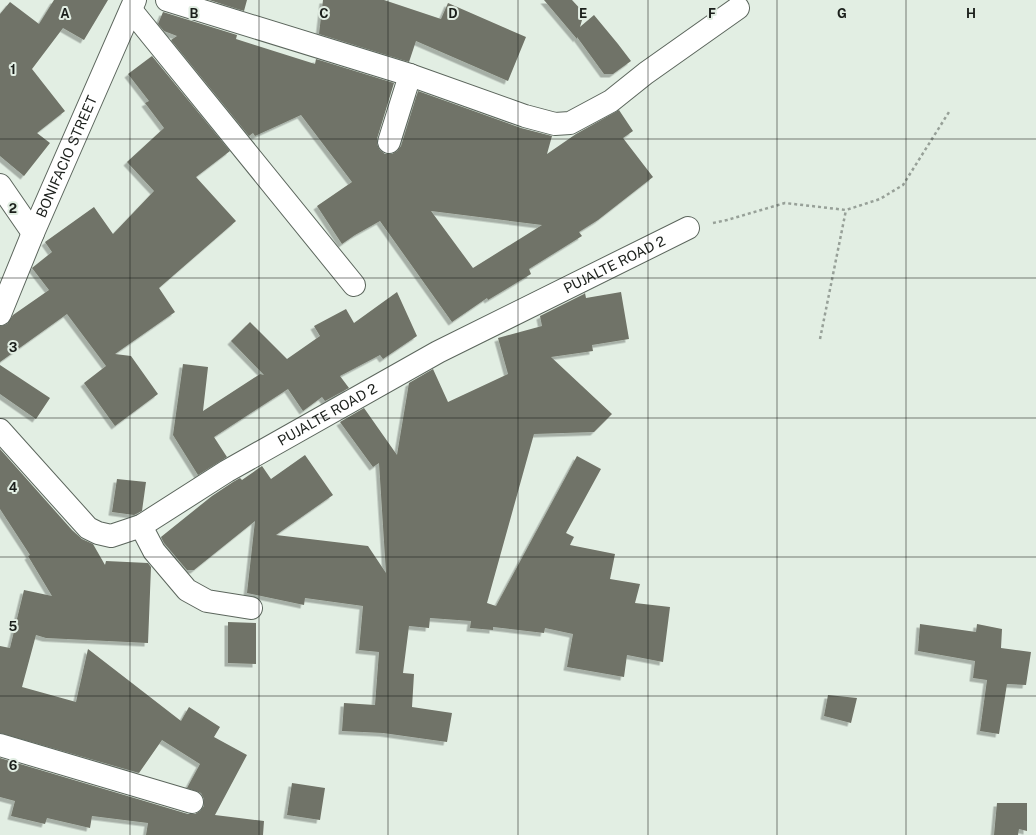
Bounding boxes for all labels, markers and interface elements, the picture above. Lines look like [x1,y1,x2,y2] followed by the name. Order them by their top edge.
[60,6,70,21] text: A
[190,6,199,21] text: B
[319,6,329,21] text: C
[448,6,458,21] text: D
[579,6,587,21] text: E
[708,6,716,21] text: F
[837,6,847,21] text: G
[966,6,976,21] text: H
[10,62,16,77] text: 1
[33,93,100,220] street label: BONIFACIO STREET
[9,201,17,216] text: 2
[561,233,668,296] street label: PUJALTE ROAD 2
[9,340,18,355] text: 3
[275,380,380,449] street label: PUJALTE ROAD 2
[9,480,18,495] text: 4
[9,619,18,634] text: 5
[9,758,18,773] text: 6

